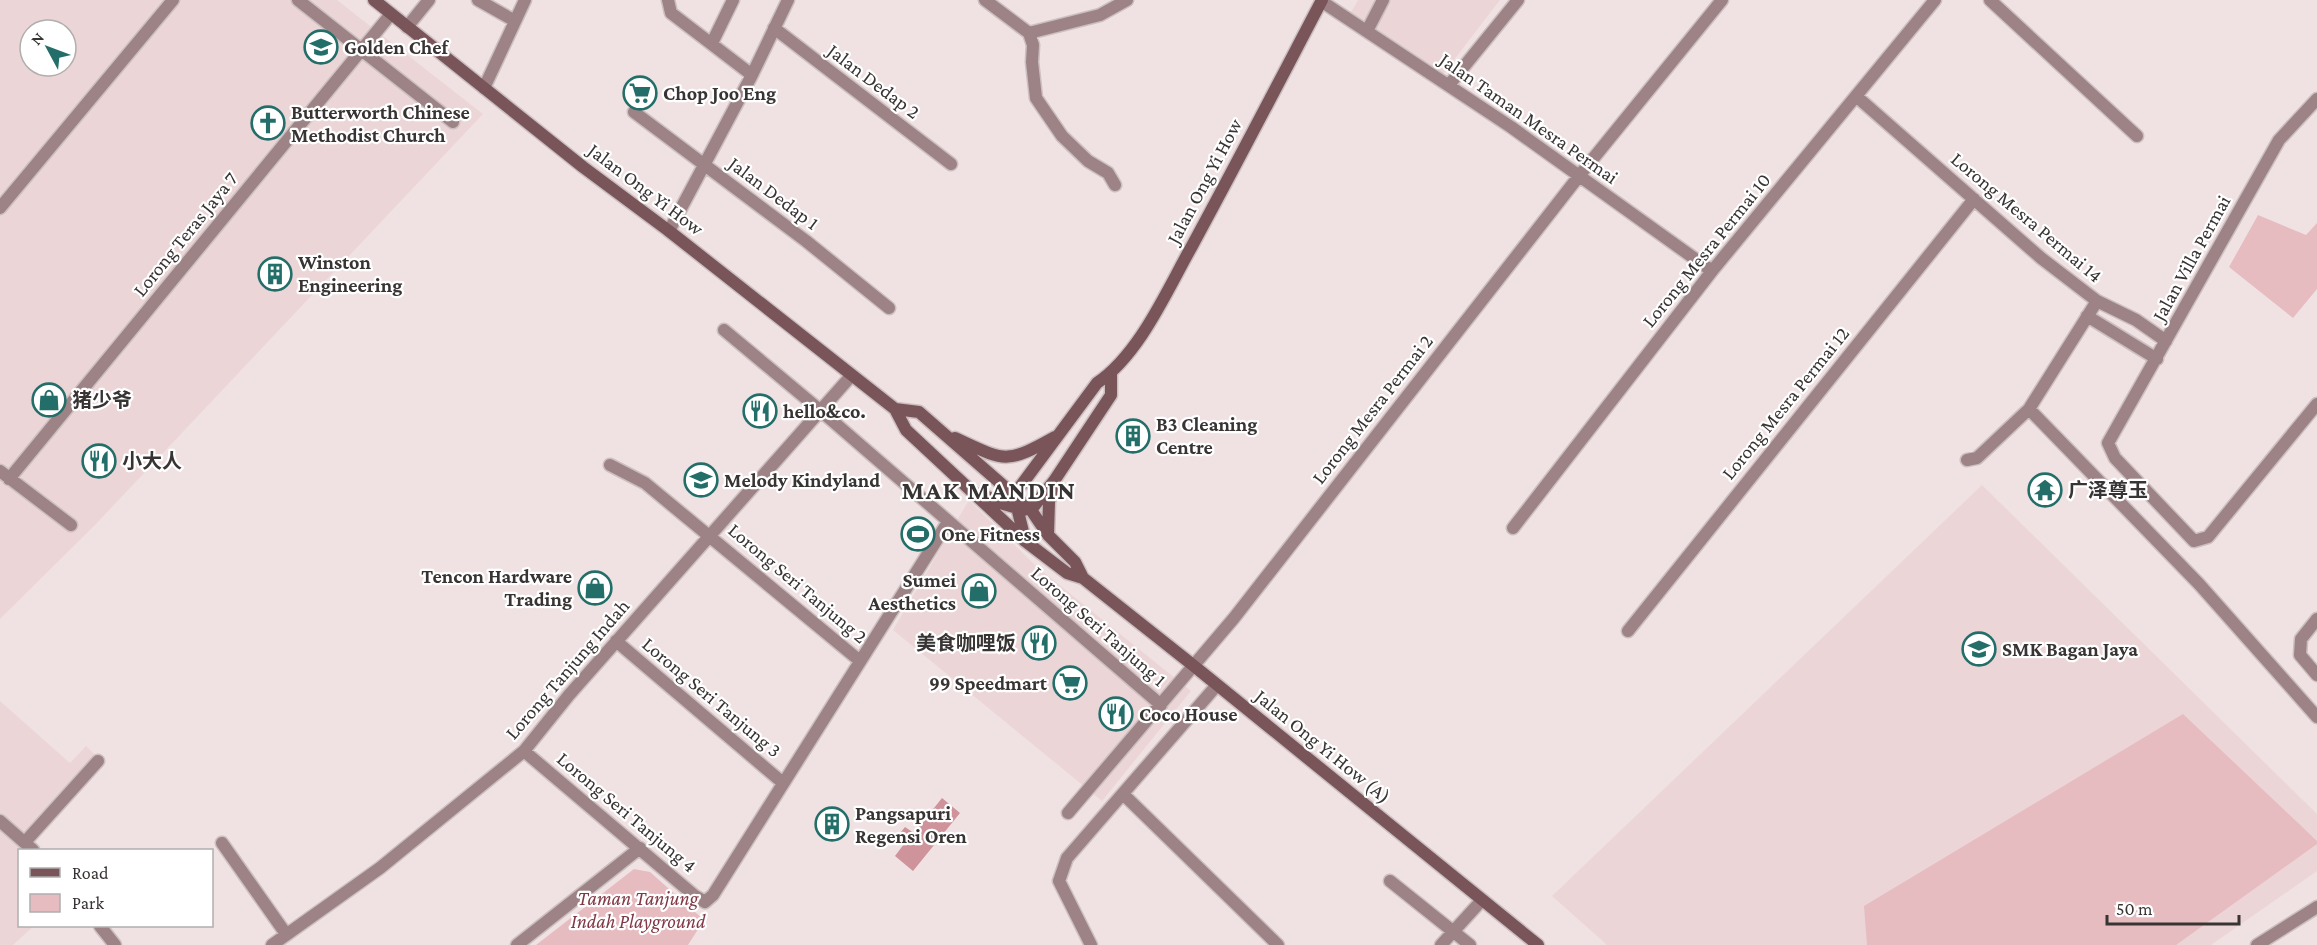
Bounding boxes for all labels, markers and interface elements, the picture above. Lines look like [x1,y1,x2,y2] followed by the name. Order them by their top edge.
[18,18,78,78] north arrow
[27,29,47,48] text: N
[303,29,339,65] school or university icon: Golden Chef
[344,36,450,58] place label: Golden Chef
[821,38,924,124] street label: Jalan Dedap 2
[1433,47,1622,189] street label: Jalan Taman Mesra Permai
[622,75,658,111] supermarket icon: Chop Joo Eng
[663,82,776,104] place label: Chop Joo Eng
[291,101,470,146] place label: Butterworth Chinese Methodist Church
[250,105,286,141] church icon: Butterworth Chinese Methodist Church
[1161,114,1247,249] street label: Jalan Ong Yi How
[582,137,708,240] street label: Jalan Ong Yi How
[1946,147,2107,287] street label: Lorong Mesra Permai 14
[722,151,823,235] street label: Jalan Dedap 1
[128,167,243,301] street label: Lorong Teras Jaya 7
[1637,169,1776,332] street label: Lorong Mesra Permai 10
[2146,191,2235,327] street label: Jalan Villa Permai
[297,251,402,296] place label: Winston Engineering
[257,256,293,292] building icon: Winston Engineering
[1717,322,1854,484] street label: Lorong Mesra Permai 12
[1307,330,1438,489] street label: Lorong Mesra Permai 2
[31,382,67,418] shop icon: 猪少爷
[72,389,132,411] place label: 猪少爷
[742,393,778,429] restaurant icon: hello&co.
[783,400,866,422] place label: hello&co.
[1156,413,1257,458] place label: B3 Cleaning Centre
[1115,418,1151,454] building icon: B3 Cleaning Centre
[81,443,117,479] restaurant icon: 小大人
[122,450,182,472] place label: 小大人
[683,462,719,498] school or university icon: Melody Kindyland
[724,469,880,491] place label: Melody Kindyland
[2027,472,2063,508] temple icon: 广泽尊玉
[902,476,1076,505] district label: MAK MANDIN
[2068,479,2148,501] place label: 广泽尊玉
[900,516,936,552] sports icon: One Fitness
[724,519,872,648] street label: Lorong Seri Tanjung 2
[941,523,1040,545] place label: One Fitness
[1026,561,1171,691] street label: Lorong Seri Tanjung 1
[421,565,572,610] place label: Tencon Hardware Trading
[868,569,956,614] place label: Sumei Aesthetics
[577,570,613,606] shop icon: Tencon Hardware Trading
[961,573,997,609] shop icon: Sumei Aesthetics
[500,594,635,744] street label: Lorong Tanjung Indah
[1021,625,1057,661] restaurant icon: 美食咖哩饭
[1961,631,1997,667] school or university icon: SMK Bagan Jaya
[916,632,1016,654] place label: 美食咖哩饭
[638,633,786,762] street label: Lorong Seri Tanjung 3
[2002,638,2138,660] place label: SMK Bagan Jaya
[1052,665,1088,701] supermarket icon: 99 Speedmart
[929,672,1048,694] place label: 99 Speedmart
[1249,684,1395,808] street label: Jalan Ong Yi How (A)
[1098,696,1134,732] restaurant icon: Coco House
[1139,703,1238,725] place label: Coco House
[552,747,701,877] street label: Lorong Seri Tanjung 4
[855,802,967,847] place label: Pangsapuri Regensi Oren
[814,806,850,842] building icon: Pangsapuri Regensi Oren
[18,849,213,927] legend
[72,863,109,883] text: Road
[571,887,706,933] park label: Taman Tanjung Indah Playground
[2107,888,2239,926] scale bar
[72,893,104,913] text: Park
[2116,899,2153,919] text: 50 m

